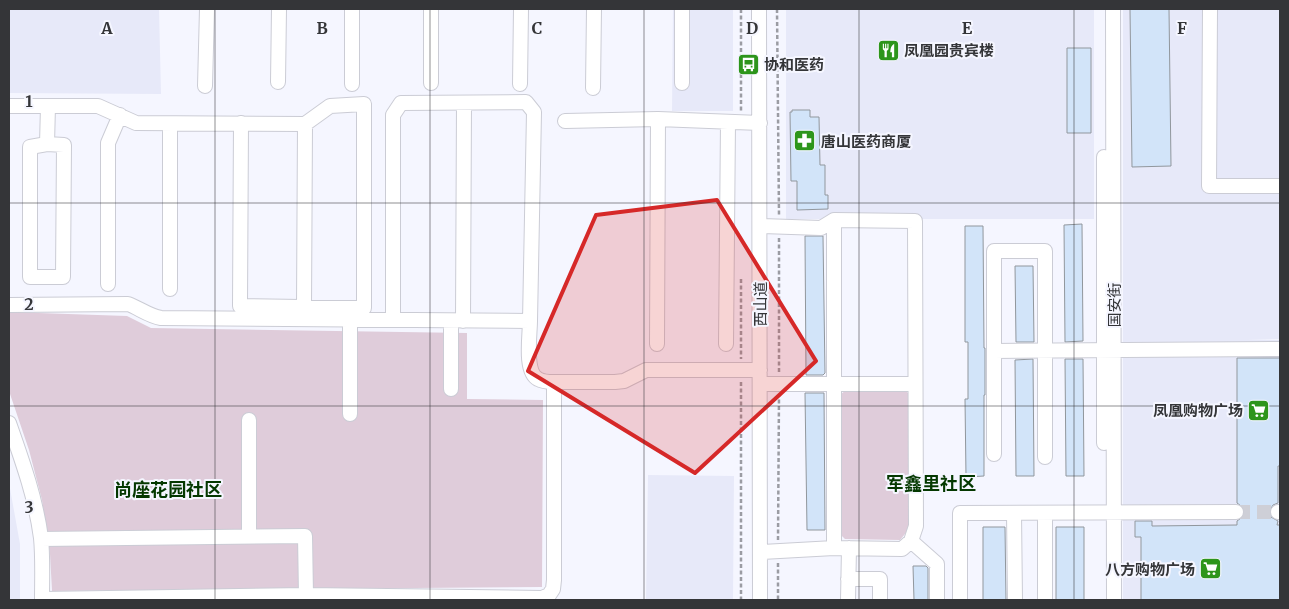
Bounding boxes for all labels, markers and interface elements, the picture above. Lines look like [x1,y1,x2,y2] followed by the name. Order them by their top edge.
[100,18,113,38] text: A
[316,18,328,38] text: B
[532,18,542,38] text: C
[746,18,758,38] text: D
[962,18,973,38] text: E
[1177,18,1187,38] text: F
[876,38,900,62] restaurant icon: 凤凰园贵宾楼
[904,41,994,60] place label: 凤凰园贵宾楼
[736,52,760,76] bus stop icon: 协和医药
[764,55,824,74] place label: 协和医药
[25,91,33,111] text: 1
[793,129,817,153] pharmacy icon: 唐山医药商厦
[821,132,911,151] place label: 唐山医药商厦
[751,281,770,327] street label: 西山道
[1105,282,1124,328] street label: 国安街
[24,294,34,314] text: 2
[1247,398,1271,422] supermarket icon: 凤凰购物广场
[1153,401,1243,420] place label: 凤凰购物广场
[886,472,976,495] district label: 军鑫里社区
[114,478,222,501] district label: 尚座花园社区
[24,497,34,517] text: 3
[1199,557,1223,581] supermarket icon: 八方购物广场
[1105,560,1195,579] place label: 八方购物广场

